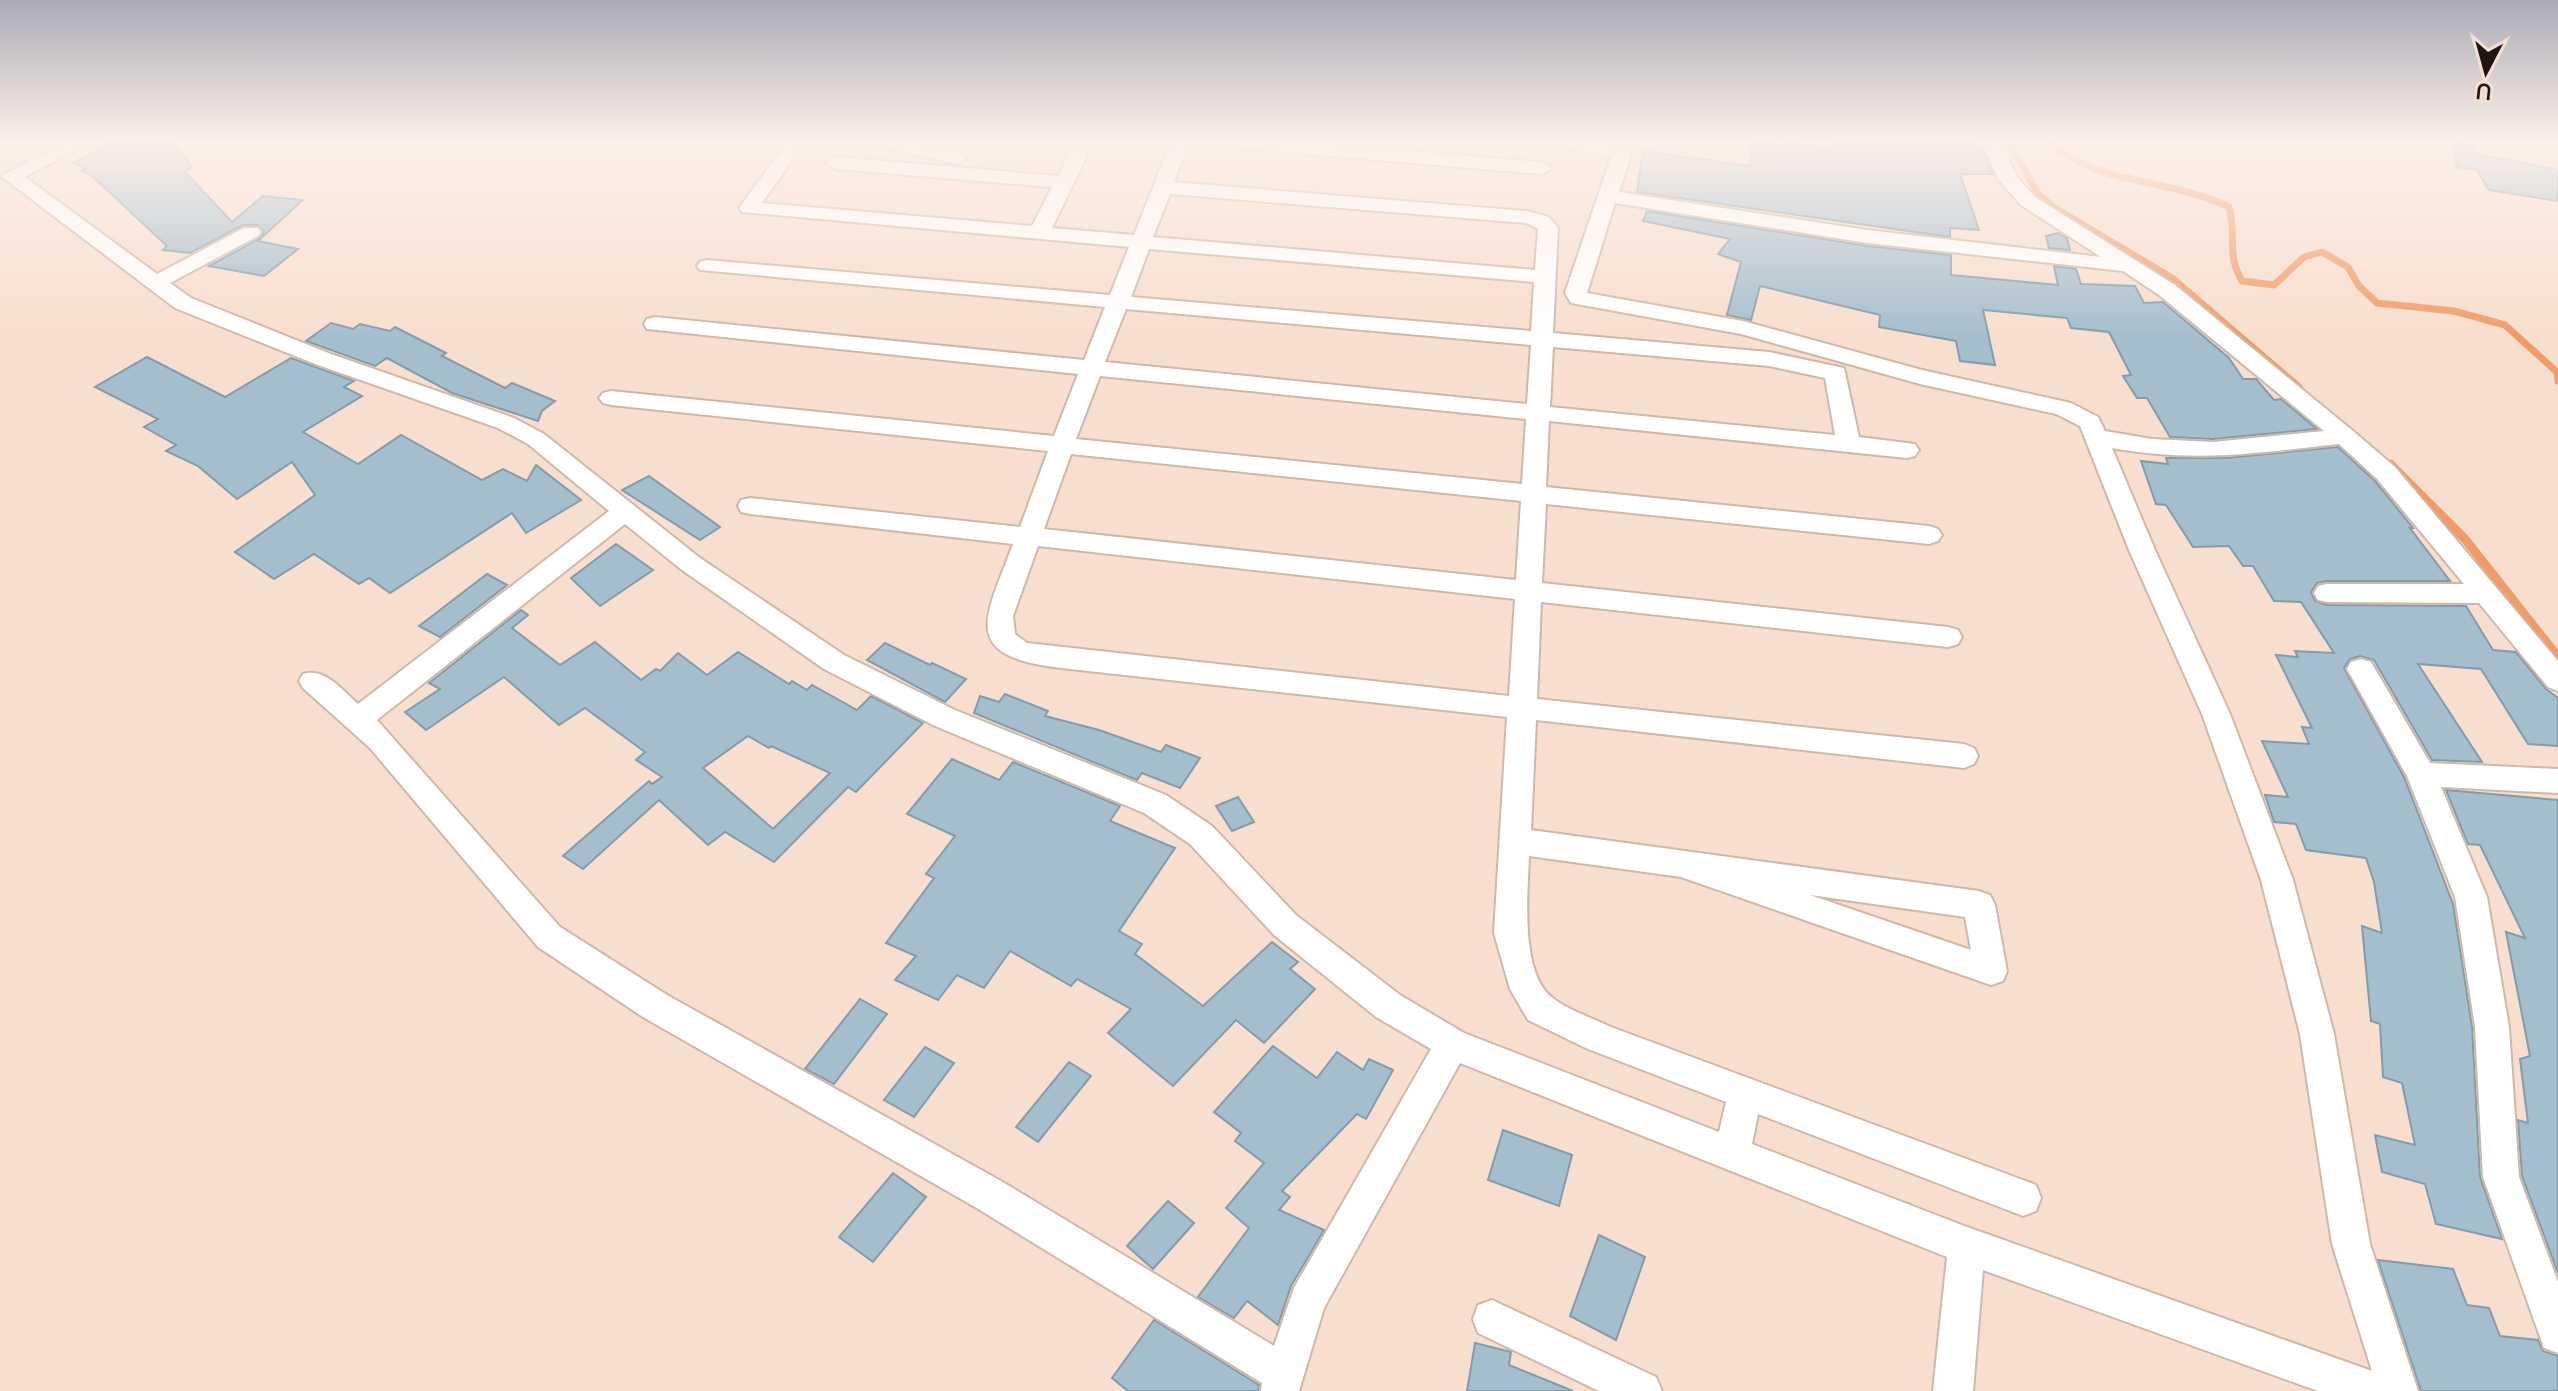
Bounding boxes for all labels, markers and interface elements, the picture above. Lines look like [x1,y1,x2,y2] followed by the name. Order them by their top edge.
[2446,32,2526,112] north arrow
[2474,76,2493,108] text: U

